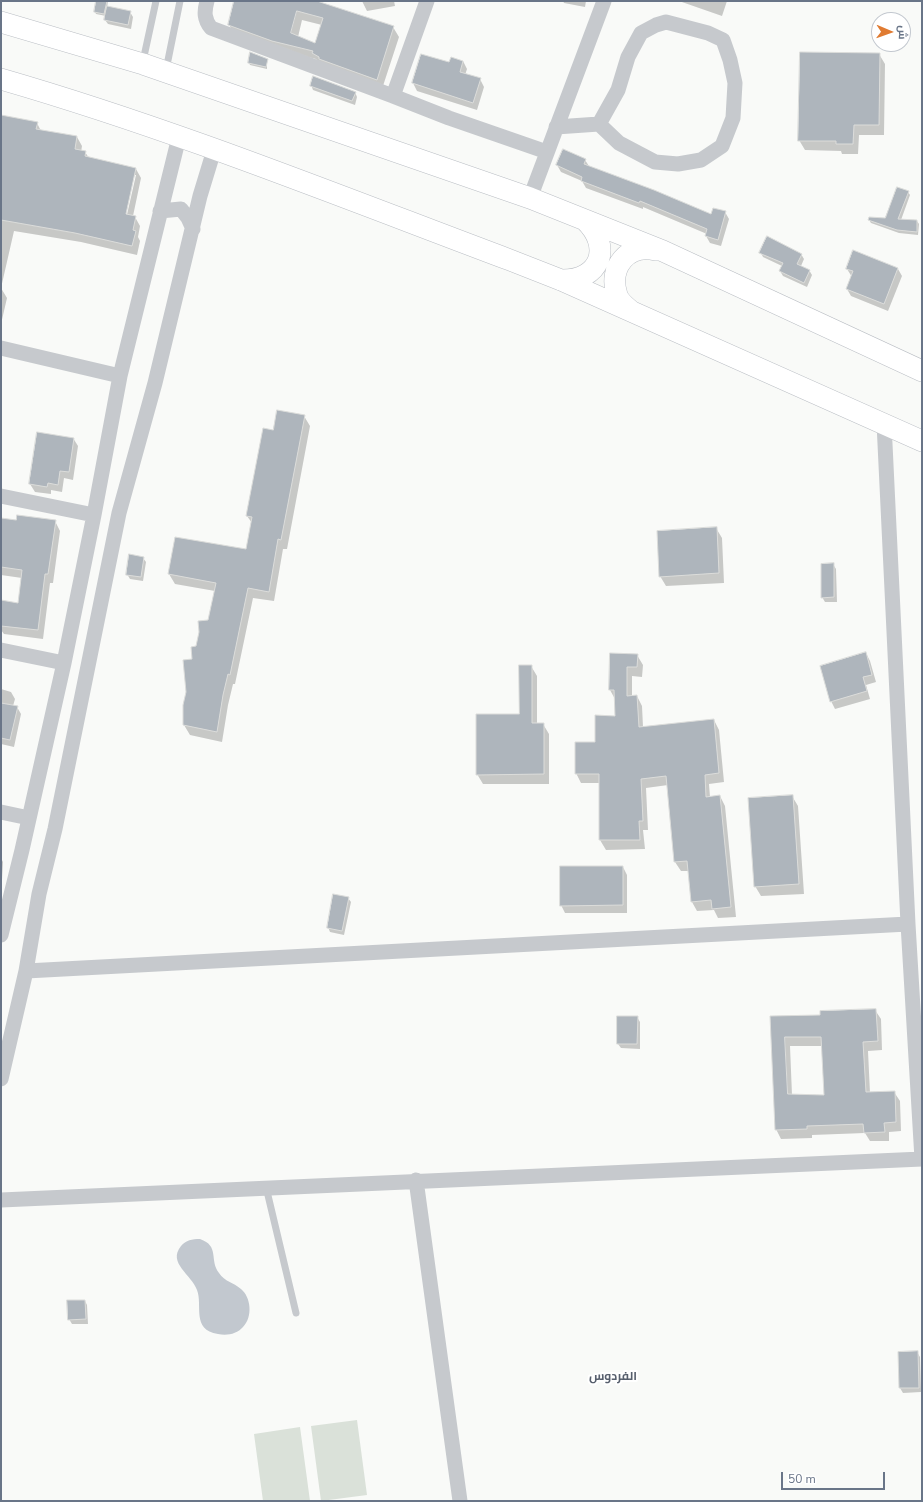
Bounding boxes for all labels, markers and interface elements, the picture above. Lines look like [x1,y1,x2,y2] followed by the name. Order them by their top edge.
[871,12,911,52] north arrow
[895,25,910,40] text: ش
[589,1370,637,1384] district label: الفردوس
[783,1464,887,1490] scale bar
[788,1471,816,1487] text: 50 m

